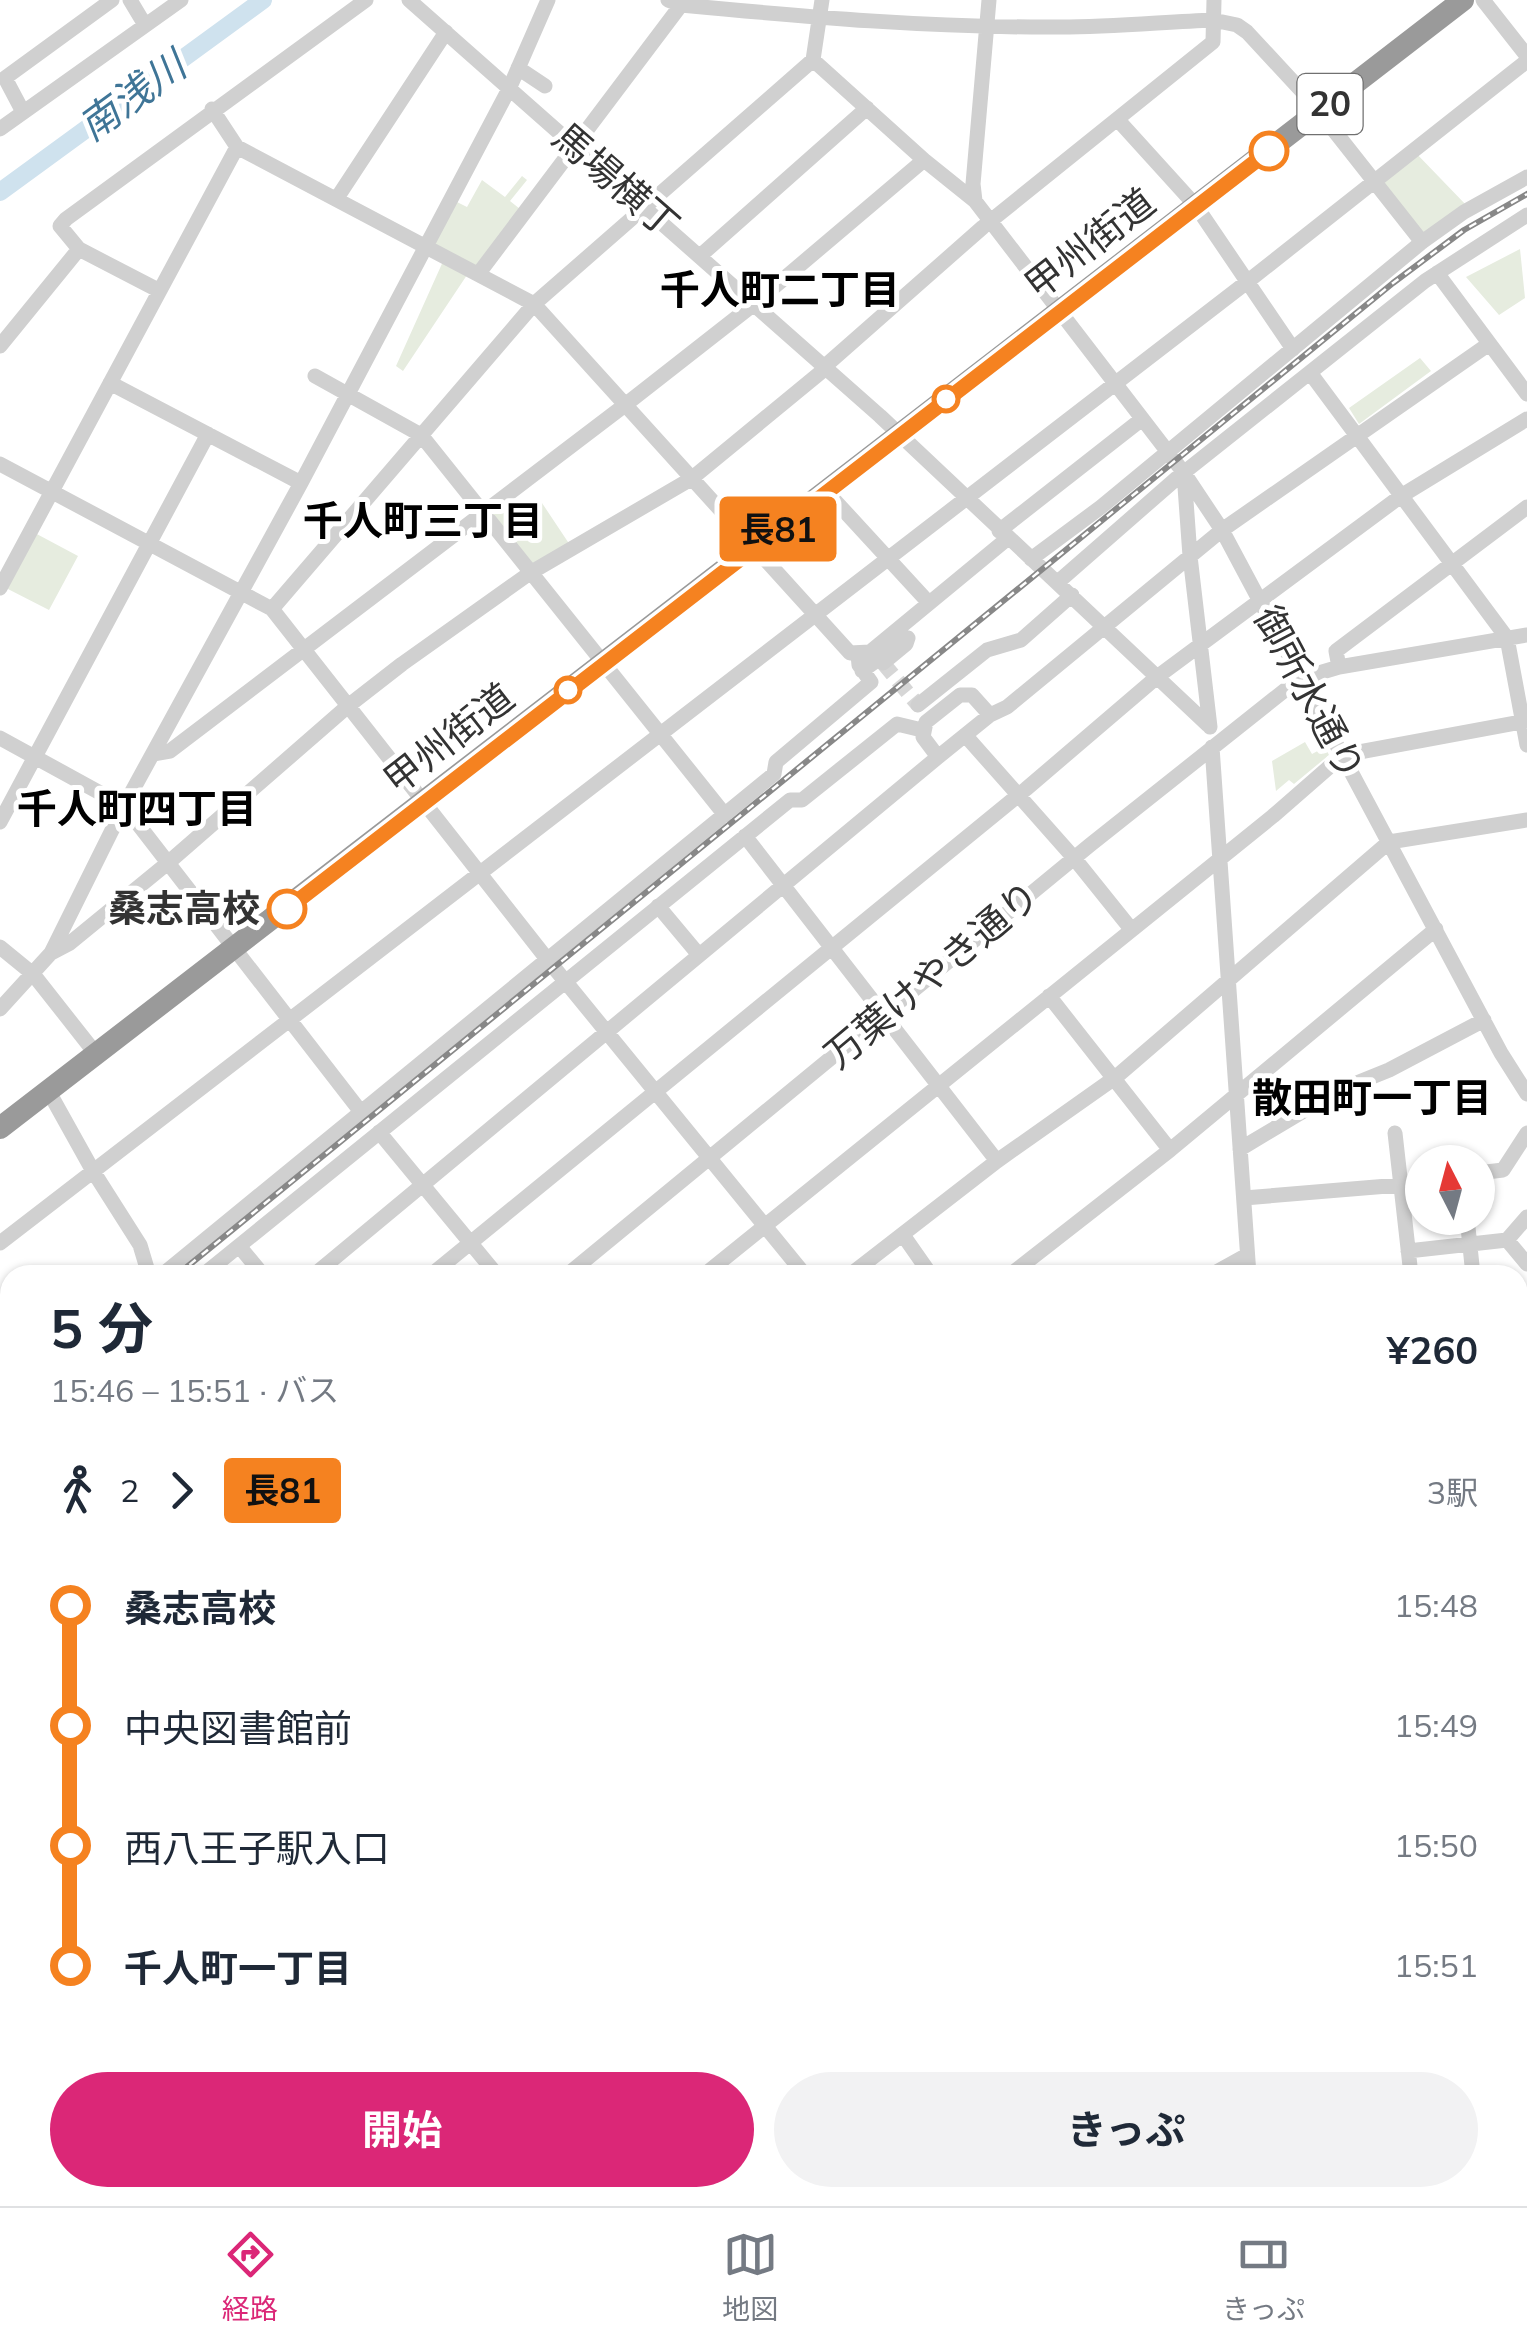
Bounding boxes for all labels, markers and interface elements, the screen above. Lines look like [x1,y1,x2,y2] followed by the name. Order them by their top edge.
[68,37,198,151] water label: 南浅川
[1298,74,1362,134] road number: 20
[544,112,690,248] street label: 馬場横丁
[1250,132,1288,170] unlabelled marker
[1015,178,1164,309] street label: 甲州街道
[660,264,900,314] district label: 千人町二丁目
[933,386,959,412] unlabelled marker
[303,495,543,545] district label: 千人町三丁目
[720,496,836,562] line badge: 長81
[739,507,817,551] text: 長81
[1244,597,1376,788] street label: 御所水通り
[374,673,523,804] street label: 甲州街道
[555,677,581,703] unlabelled marker
[17,783,257,833] district label: 千人町四丁目
[814,870,1049,1078] street label: 万葉けやき通り
[108,884,260,932] place label: 桑志高校
[268,890,306,928] marker: 桑志高校
[1252,1072,1492,1122] district label: 散田町一丁目
[1405,1145,1495,1235] north arrow
[1405,1145,1495,1235] map controls
[50,1293,153,1362] text: 5 分
[1387,1326,1478,1374] text: ¥260
[50,1370,339,1410] text: 15:46 – 15:51 · バス
[50,1463,105,1518] icon: walk
[154,1463,209,1518] icon: forward
[244,1468,321,1512] text: 長81
[120,1470,139,1510] text: 2
[1427,1472,1478,1512] text: 3駅
[124,1584,276,1632] text: 桑志高校
[1394,1585,1478,1625] text: 15:48
[124,1704,352,1752] text: 中央図書館前
[1394,1705,1478,1745] text: 15:49
[124,1824,390,1872] text: 西八王子駅入口
[1394,1825,1478,1865] text: 15:50
[124,1944,352,1992] text: 千人町一丁目
[1394,1945,1478,1985] text: 15:51
[50,2072,754,2187] button: 開始
[774,2072,1478,2187] button: きっぷ
[222,2227,278,2327] tab: 経路
[722,2227,778,2327] tab: 地図
[1222,2227,1305,2327] tab: きっぷ

